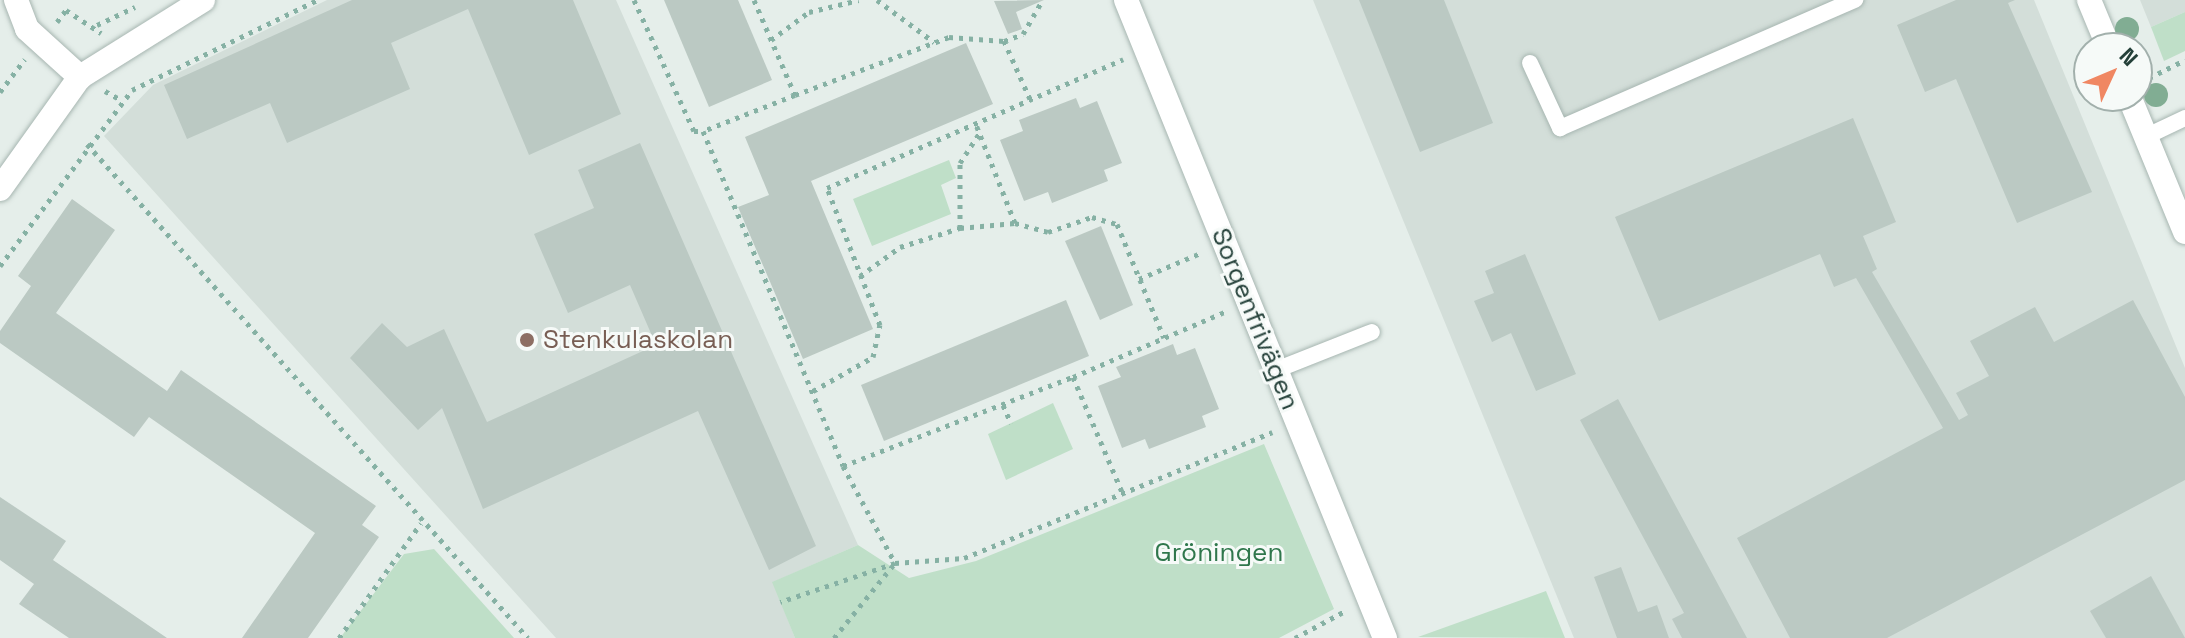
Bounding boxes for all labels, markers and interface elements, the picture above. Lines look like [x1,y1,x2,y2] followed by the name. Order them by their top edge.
[2073,32,2153,112] north arrow
[2114,42,2144,72] text: N
[1204,224,1306,414] street label: Sorgenfrivägen
[543,324,733,356] place label: Stenkulaskolan
[518,331,536,349] marker: Stenkulaskolan
[1155,537,1283,569] park label: Gröningen

